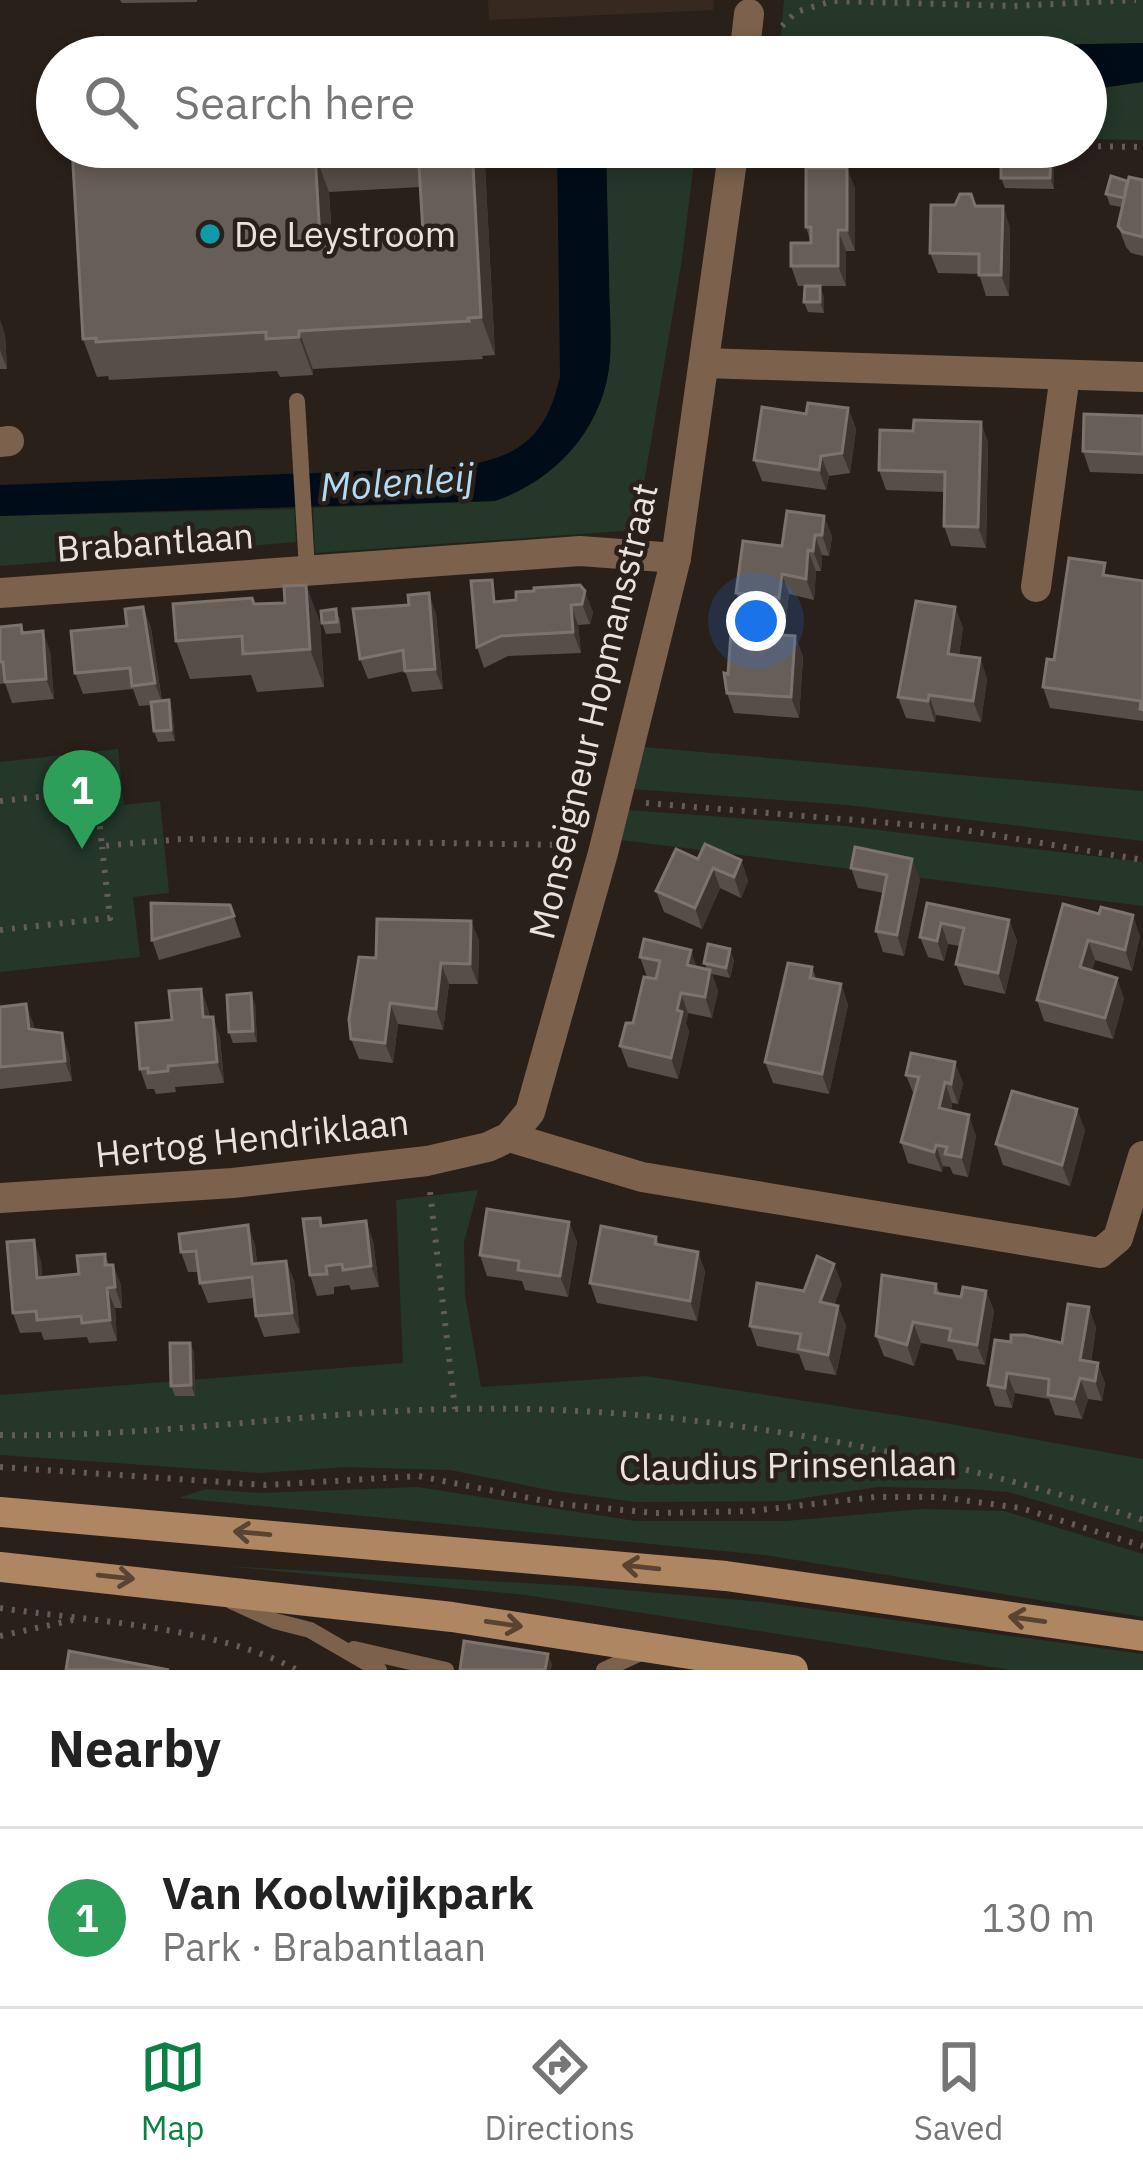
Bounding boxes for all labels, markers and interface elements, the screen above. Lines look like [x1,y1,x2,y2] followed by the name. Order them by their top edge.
[36,36,1107,168] search box
[78,69,144,135] icon: search
[174,73,415,131] text: Search here
[234,210,456,257] place label: De Leystroom
[197,221,223,247] marker: De Leystroom
[318,451,477,512] water label: Molenleij
[517,478,668,943] street label: Monseigneur Hopmansstraat
[55,511,255,572] street label: Brabantlaan
[726,591,786,651] your location
[43,750,121,849] pin: 1
[93,1098,411,1177] street label: Hertog Hendriklaan
[618,1438,958,1491] street label: Claudius Prinsenlaan
[233,1521,272,1544] one-way arrow
[622,1555,661,1578] one-way arrow
[96,1567,135,1589] one-way arrow
[1009,1606,1048,1629] one-way arrow
[483,1613,522,1636] one-way arrow
[48,1715,221,1781] text: Nearby
[162,1863,534,1921] text: Van Koolwijkpark
[75,1892,99,1943] text: 1
[982,1892,1095,1943] text: 130 m
[162,1921,486,1972] text: Park · Brabantlaan
[140,2034,206,2149] tab: Map
[485,2034,635,2149] tab: Directions
[914,2034,1003,2149] tab: Saved

